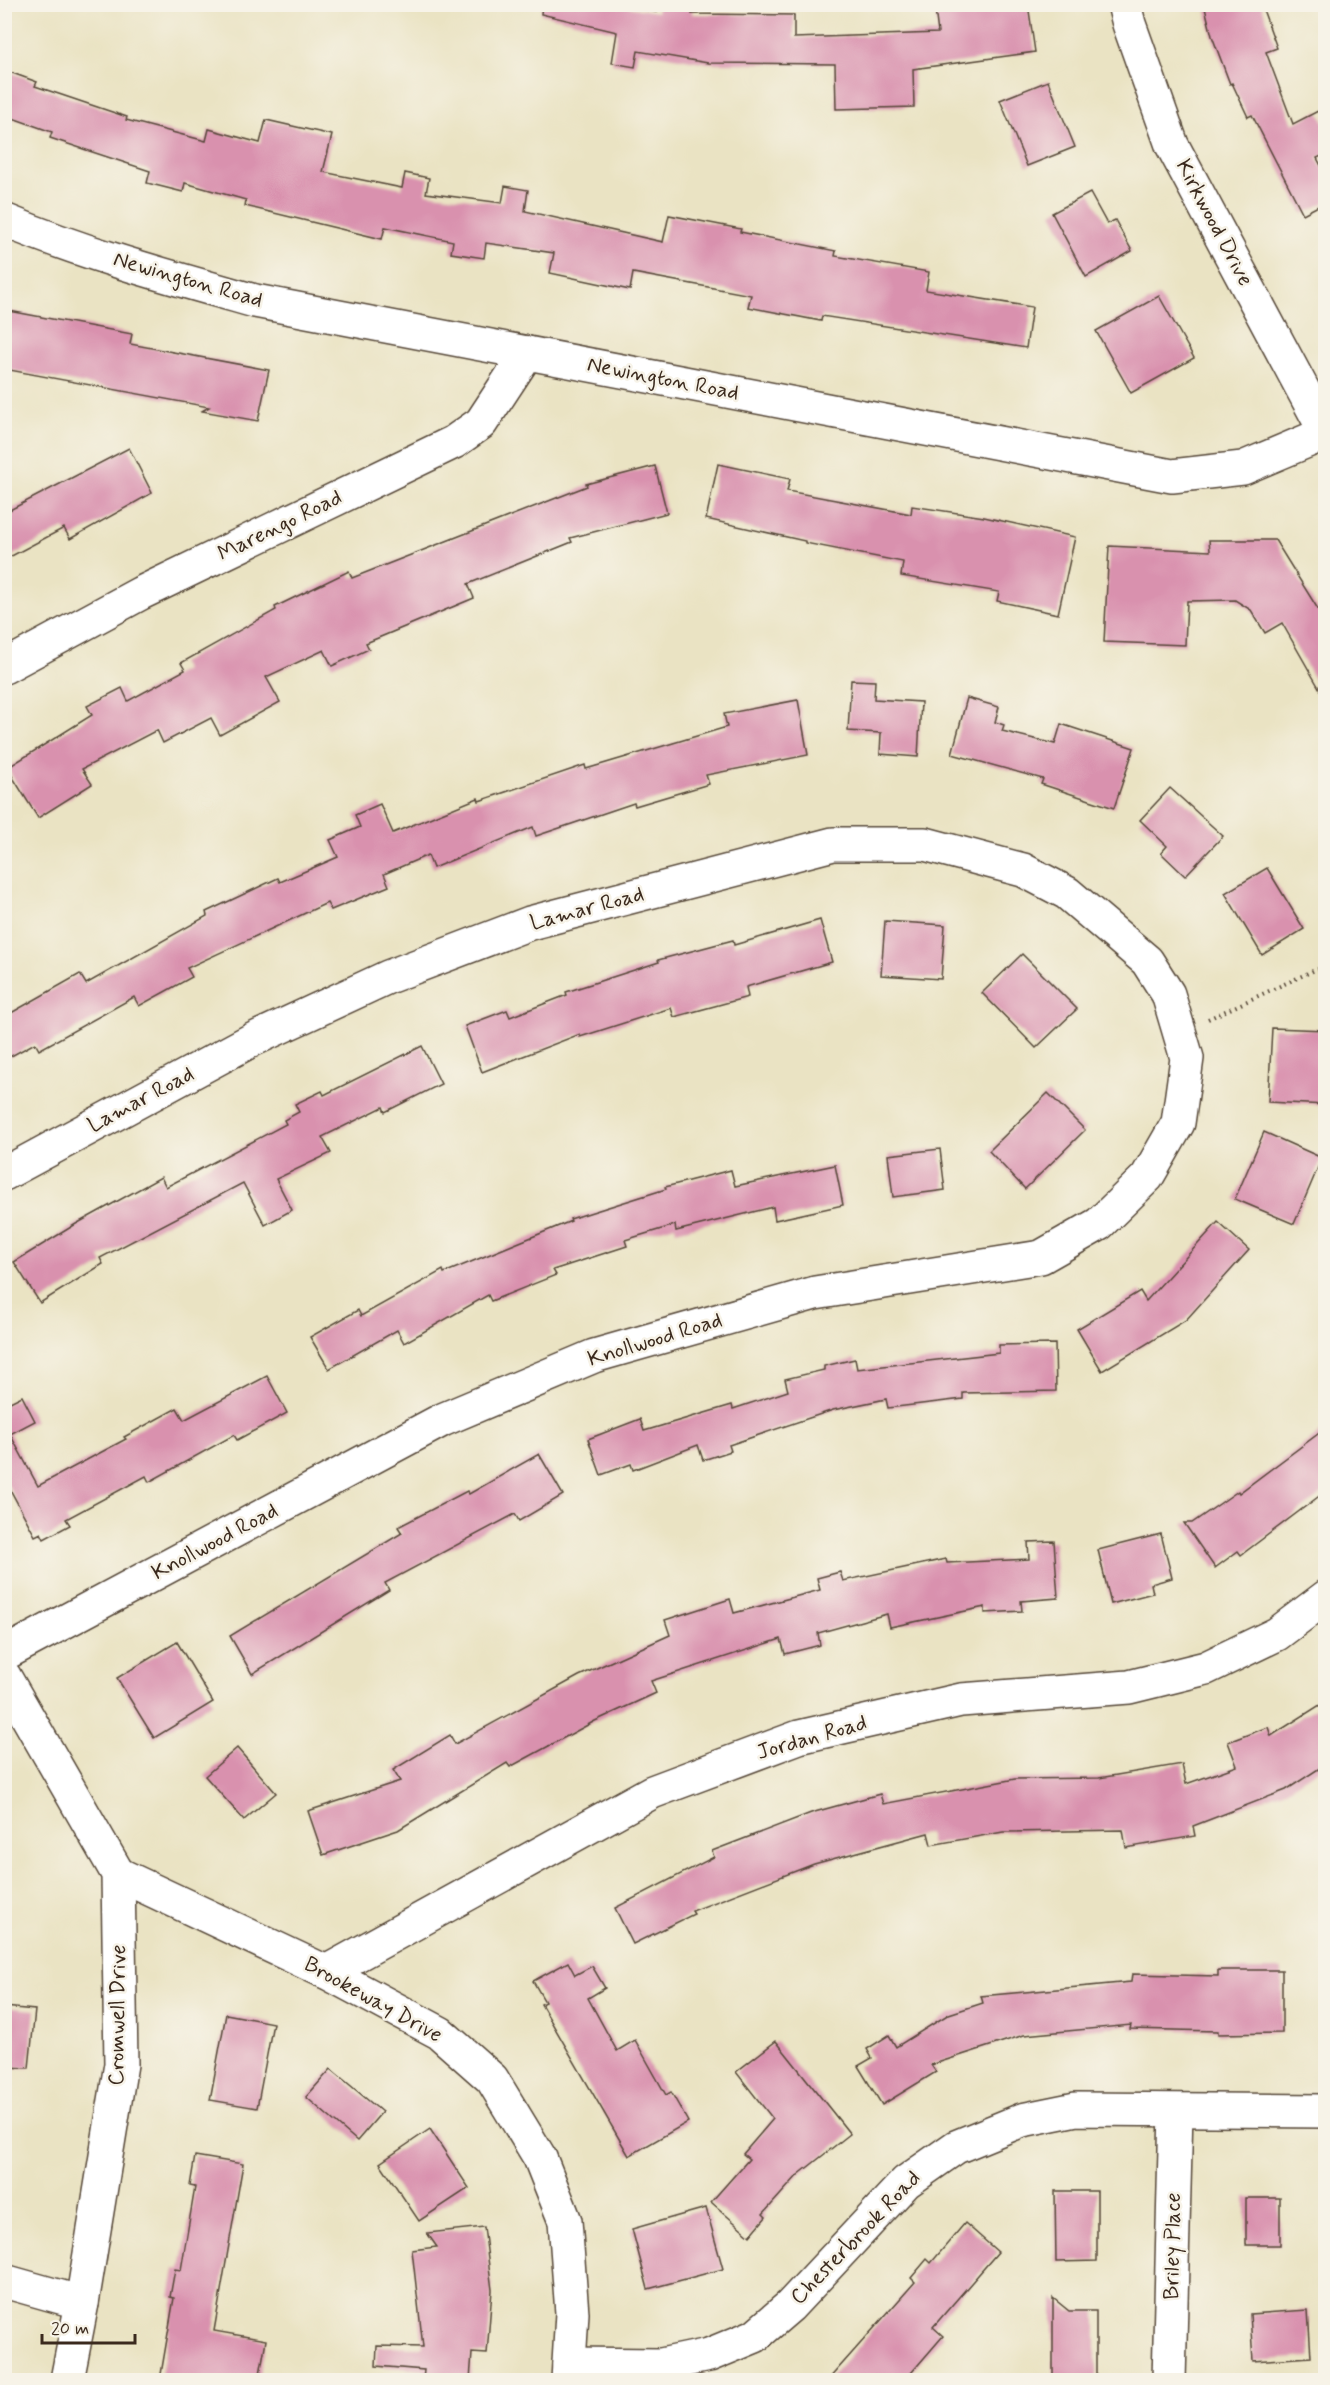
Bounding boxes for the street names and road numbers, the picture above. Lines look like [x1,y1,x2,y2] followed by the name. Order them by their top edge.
[1169,155,1259,291] street label: Kirkwood Drive
[110,245,266,316] street label: Newington Road
[585,351,741,408] street label: Newington Road
[213,484,347,569] street label: Marengo Road
[527,880,647,938] street label: Lamar Road
[83,1060,199,1140] street label: Lamar Road
[584,1306,726,1374] street label: Knollwood Road
[147,1497,283,1587] street label: Knollwood Road
[754,1709,870,1767] street label: Jordan Road
[103,1944,133,2086] street label: Cromwell Drive
[299,1950,447,2050] street label: Brookeway Drive
[785,2165,927,2311] street label: Chesterbrook Road
[1158,2192,1188,2300] street label: Briley Place

